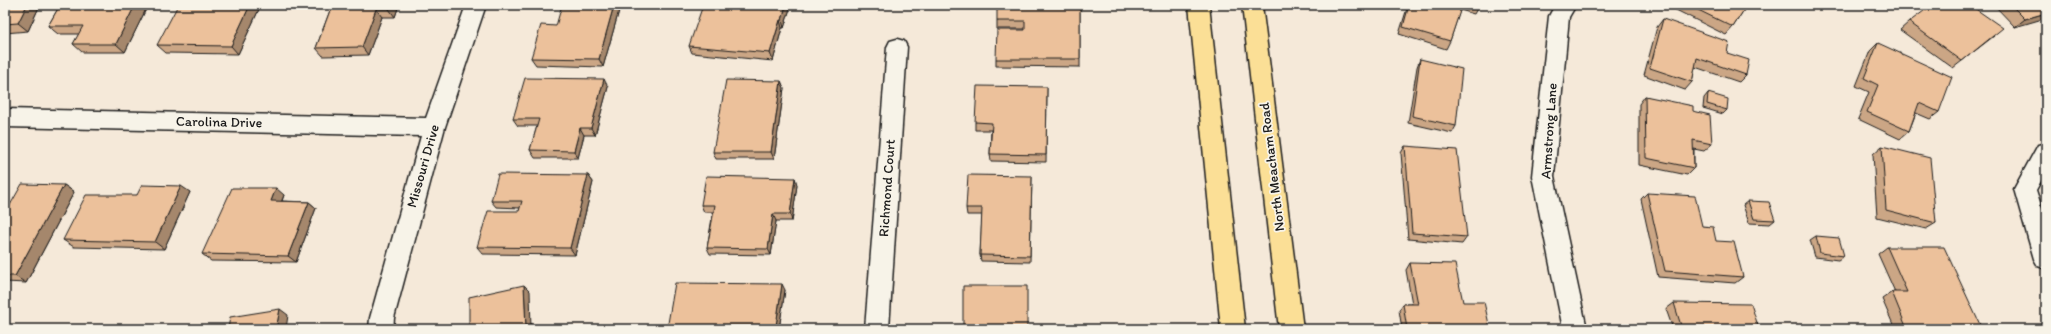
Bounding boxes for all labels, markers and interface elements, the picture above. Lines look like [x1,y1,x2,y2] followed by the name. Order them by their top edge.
[1537,82,1561,180] street label: Armstrong Lane
[1256,101,1288,232] street label: North Meacham Road
[176,113,263,131] street label: Carolina Drive
[403,122,443,210] street label: Missouri Drive
[875,139,899,237] street label: Richmond Court

